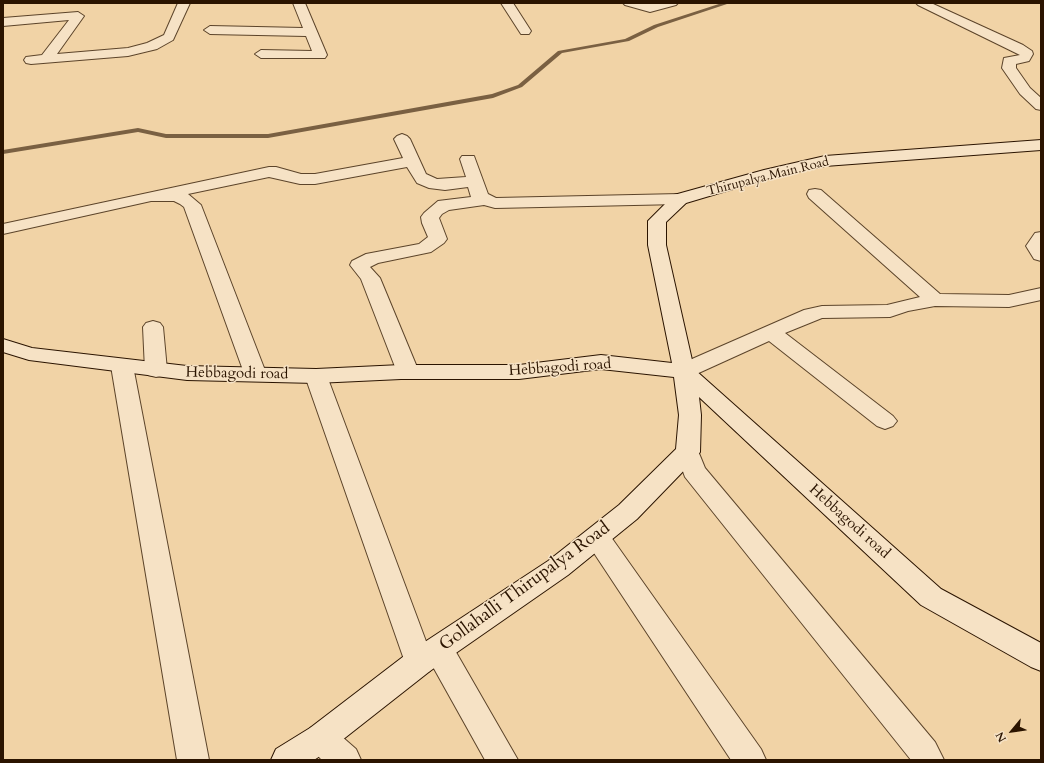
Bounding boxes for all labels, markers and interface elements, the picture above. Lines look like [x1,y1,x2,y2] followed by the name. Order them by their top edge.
[705,154,831,200] street label: Thirupalya Main Road
[508,355,612,381] street label: Hebbagodi road
[185,364,289,384] street label: Hebbagodi road
[805,481,893,563] street label: Hebbagodi road
[435,518,615,656] street label: Gollahalli Thirupalya Road
[992,711,1032,751] north arrow
[992,729,1010,745] text: N

